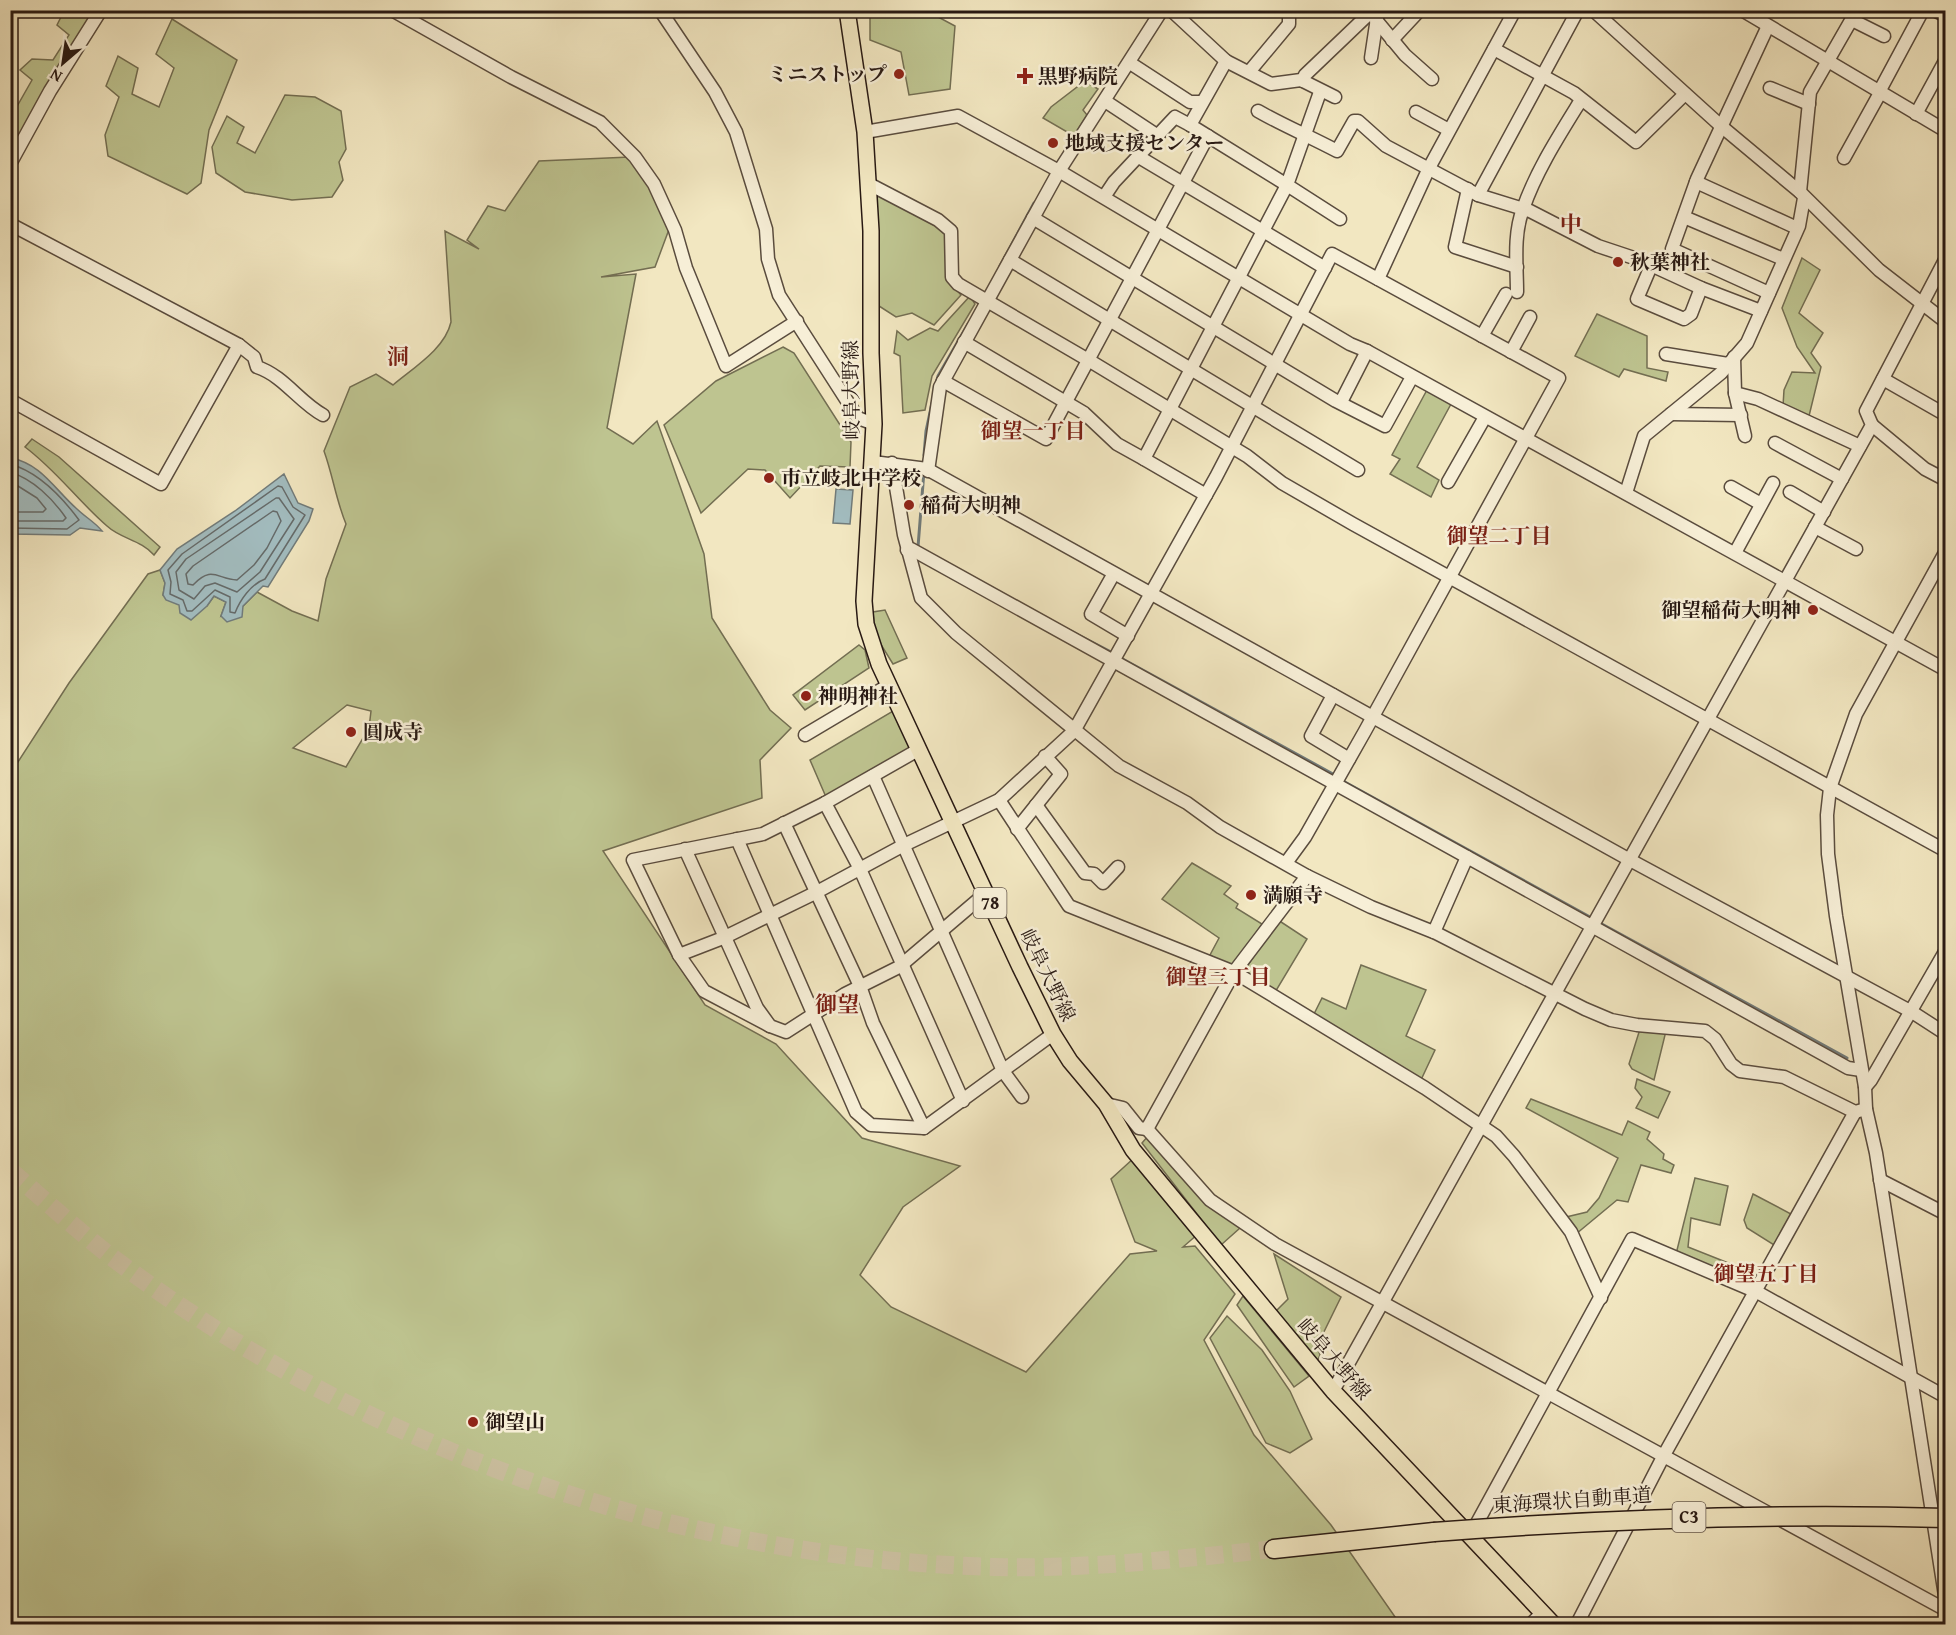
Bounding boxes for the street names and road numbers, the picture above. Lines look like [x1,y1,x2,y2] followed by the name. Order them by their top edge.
[835,340,866,440] street label: 岐阜大野線
[974,888,1006,918] road number: 78
[1013,923,1083,1026] street label: 岐阜大野線
[1291,1311,1378,1406] street label: 岐阜大野線
[1491,1479,1653,1520] street label: 東海環状自動車道
[1672,1502,1706,1532] road number: C3

